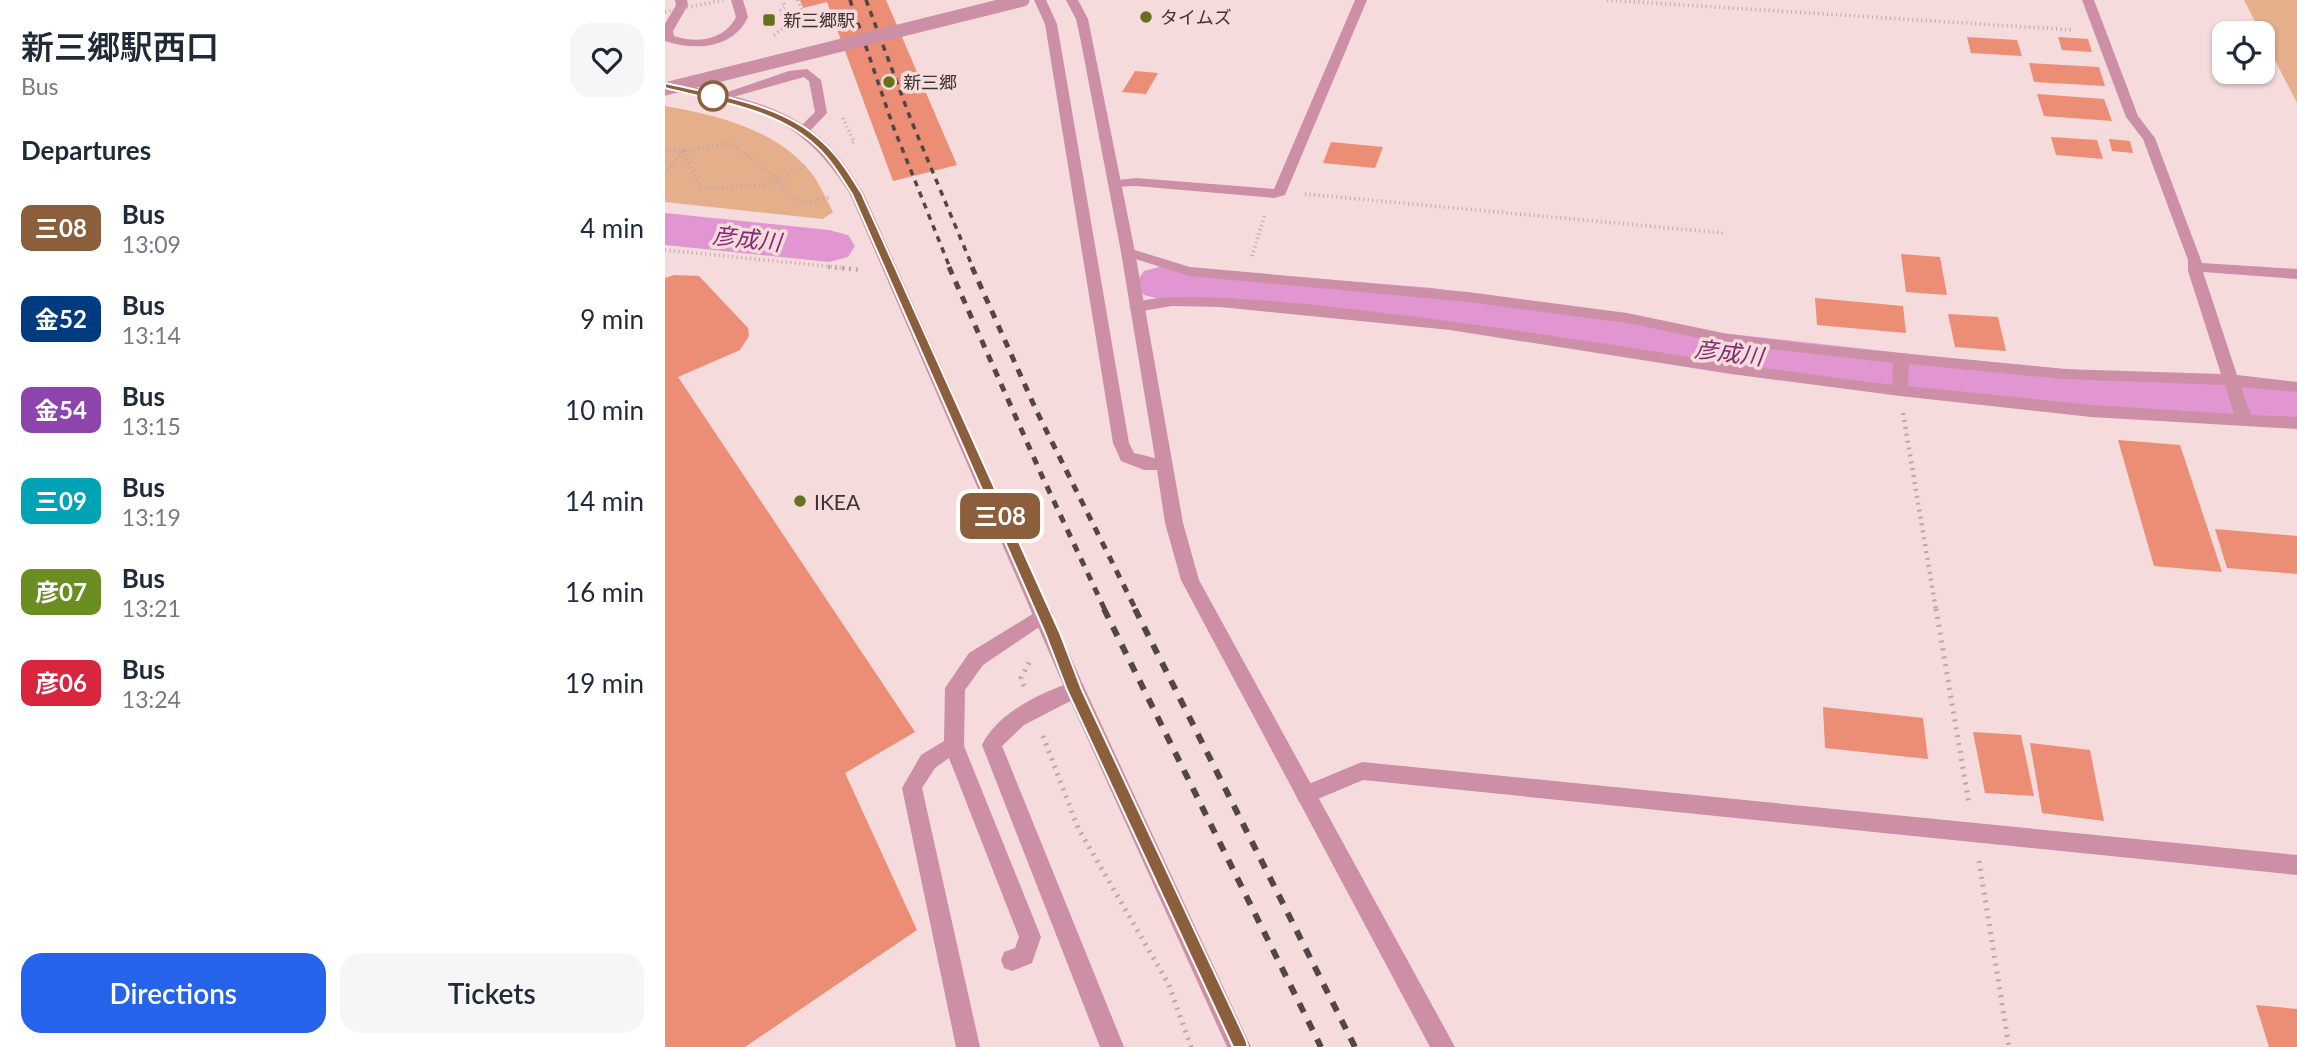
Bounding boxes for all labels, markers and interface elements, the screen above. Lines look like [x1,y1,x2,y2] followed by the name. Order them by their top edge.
[1160,6,1232,28] place label: タイムズ
[783,9,855,31] place label: 新三郷駅
[1138,9,1154,25] marker: タイムズ
[761,12,777,28] marker: 新三郷駅
[2212,21,2275,84] map controls
[2212,21,2275,84] button: locate
[570,23,644,97] button: heart
[21,26,219,66] text: 新三郷駅西口
[903,71,957,93] place label: 新三郷
[21,72,58,100] text: Bus
[881,74,897,90] marker: 新三郷
[698,81,728,111] unlabelled marker
[21,134,151,166] text: Departures
[122,198,165,230] text: Bus
[580,212,644,244] text: 4 min
[35,213,87,242] text: 三08
[711,220,786,256] water label: 彦成川
[122,230,181,258] text: 13:09
[122,289,165,321] text: Bus
[580,303,644,335] text: 9 min
[35,304,87,333] text: 金52
[122,321,181,349] text: 13:14
[1693,334,1768,370] water label: 彦成川
[122,380,165,412] text: Bus
[565,394,644,426] text: 10 min
[35,395,87,424] text: 金54
[122,412,181,440] text: 13:15
[122,471,165,503] text: Bus
[565,485,644,517] text: 14 min
[35,486,87,515] text: 三09
[814,489,861,514] place label: IKEA
[792,493,808,509] marker: IKEA
[960,493,1040,539] line badge: 三08
[974,501,1026,530] text: 三08
[122,503,181,531] text: 13:19
[122,562,165,594] text: Bus
[565,576,644,608] text: 16 min
[35,577,87,606] text: 彦07
[122,594,181,622] text: 13:21
[122,653,165,685] text: Bus
[565,667,644,699] text: 19 min
[35,668,87,697] text: 彦06
[122,685,181,713] text: 13:24
[21,953,326,1033] button: Directions
[340,953,644,1033] button: Tickets

